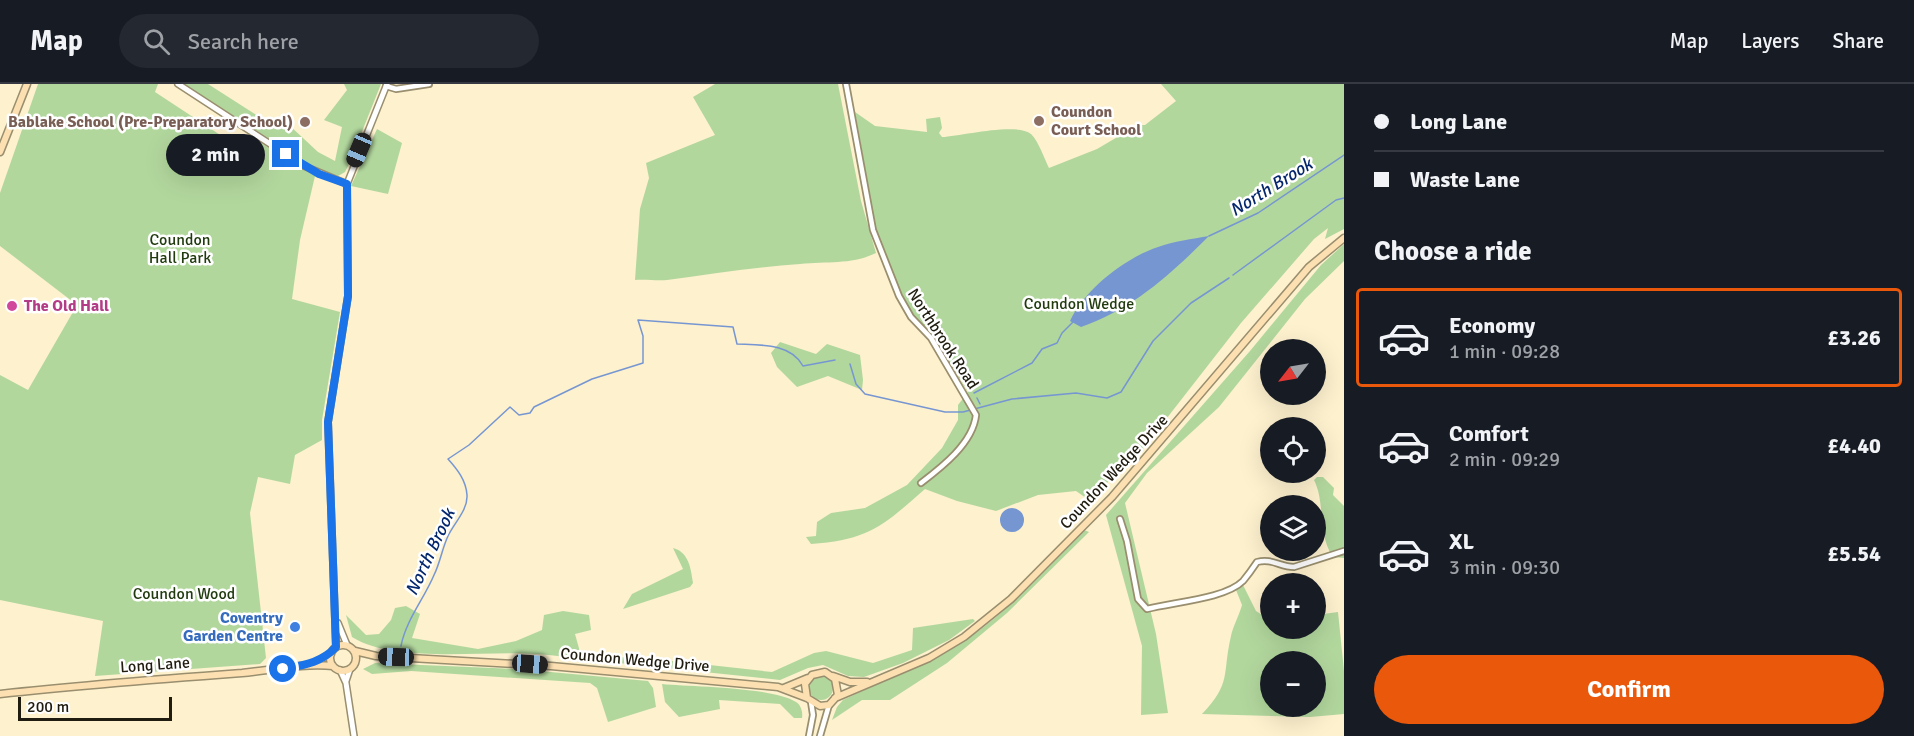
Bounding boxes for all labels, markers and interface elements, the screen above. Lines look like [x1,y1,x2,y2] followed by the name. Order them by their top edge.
[119,14,539,68] search box
[30,24,83,58] text: Map
[140,25,173,58] icon: search
[188,28,299,55] text: Search here
[1670,28,1708,54] text: Map
[1741,28,1799,54] text: Layers
[1832,28,1884,54] text: Share
[1051,102,1141,140] place label: Coundon Court School
[1410,108,1507,135] text: Long Lane
[8,112,293,132] place label: Bablake School (Pre-Preparatory School)
[1032,114,1046,128] marker: Coundon Court School
[298,115,312,129] marker: Bablake School (Pre-Preparatory School)
[344,130,374,170] car
[166,133,265,175] callout: 2 min
[272,140,299,167] route end
[191,142,240,167] text: 2 min
[1226,152,1318,221] water label: North Brook
[1410,166,1520,193] text: Waste Lane
[149,230,211,268] park label: Coundon Hall Park
[1374,235,1532,268] text: Choose a ride
[903,285,983,393] street label: Northbrook Road
[1024,294,1134,314] park label: Coundon Wedge
[24,296,109,316] place label: The Old Hall
[5,299,19,313] marker: The Old Hall
[1377,311,1431,365] icon: car
[1449,312,1535,339] text: Economy
[1827,324,1881,351] text: £3.26
[1260,339,1326,405] north arrow
[1260,339,1326,717] map controls
[1449,339,1560,364] text: 1 min · 09:28
[1056,410,1172,534] street label: Coundon Wedge Drive
[1260,417,1326,483] button: locate
[1377,419,1431,473] icon: car
[1449,420,1529,447] text: Comfort
[1827,432,1881,459] text: £4.40
[1449,447,1560,472] text: 2 min · 09:29
[1260,495,1326,561] button: layers
[400,503,461,599] water label: North Brook
[1377,527,1431,581] icon: car
[1449,528,1474,555] text: XL
[1827,540,1881,567] text: £5.54
[1449,555,1560,580] text: 3 min · 09:30
[1260,573,1326,639] button: +
[133,584,235,604] park label: Coundon Wood
[183,608,283,646] place label: Coventry Garden Centre
[288,620,302,634] marker: Coventry Garden Centre
[560,644,710,676] street label: Coundon Wedge Drive
[378,647,414,667] car
[1260,651,1326,717] button: −
[119,653,191,677] street label: Long Lane
[511,654,549,674] car
[269,655,296,682] route start
[1374,655,1884,724] button: Confirm
[18,694,172,722] scale bar
[27,697,69,717] text: 200 m

